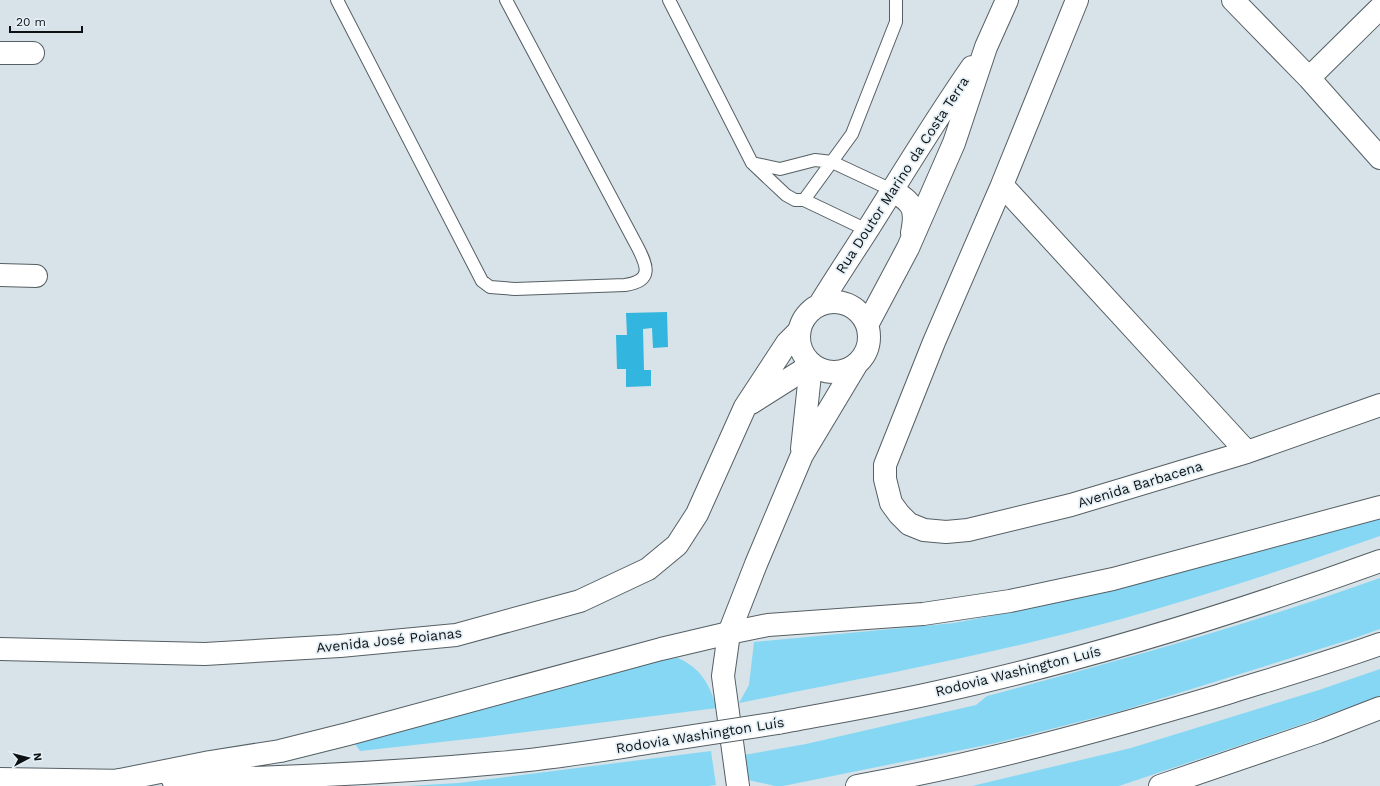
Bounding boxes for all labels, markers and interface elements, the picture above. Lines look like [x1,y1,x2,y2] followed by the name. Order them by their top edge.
[10,8,82,34] scale bar
[16,15,46,29] text: 20 m
[832,74,972,276] street label: Rua Doutor Marino da Costa Terra
[1076,457,1204,511] street label: Avenida Barbacena
[315,624,463,656] street label: Avenida José Poianas
[934,643,1102,699] street label: Rodovia Washington Luís
[615,714,785,756] street label: Rodovia Washington Luís
[8,738,48,778] north arrow
[30,752,44,762] text: N

